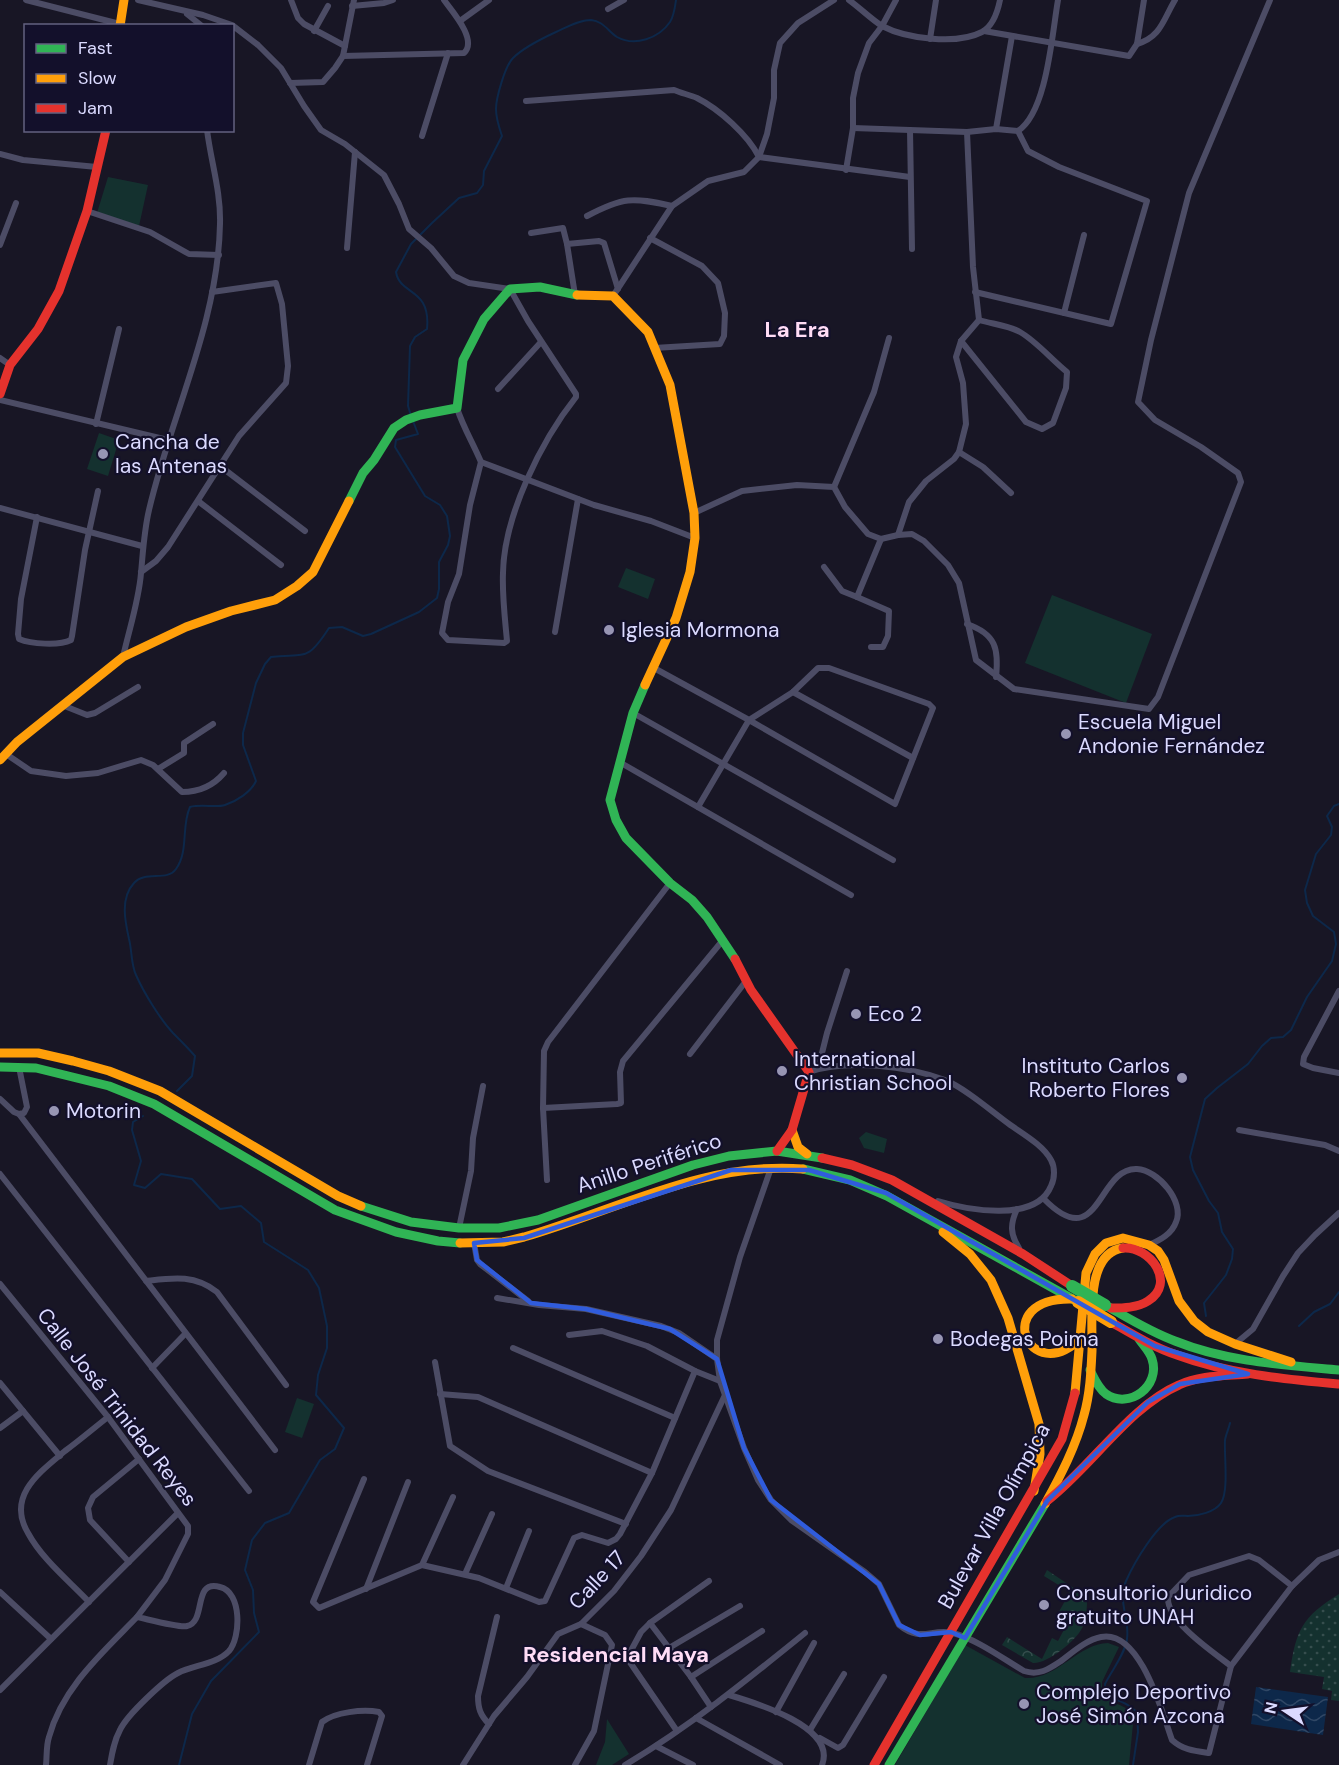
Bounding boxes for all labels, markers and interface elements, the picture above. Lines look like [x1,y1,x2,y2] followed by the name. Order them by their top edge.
[24,24,234,132] legend
[78,36,113,60] text: Fast
[78,66,117,90] text: Slow
[78,96,113,120] text: Jam
[764,315,830,344] district label: La Era
[115,428,227,480] place label: Cancha de las Antenas
[96,447,110,461] marker: Cancha de las Antenas
[621,616,779,644] place label: Iglesia Mormona
[602,623,616,637] marker: Iglesia Mormona
[1078,708,1265,760] place label: Escuela Miguel Andonie Fernández
[1059,727,1073,741] marker: Escuela Miguel Andonie Fernández
[868,1000,922,1028] place label: Eco 2
[849,1007,863,1021] marker: Eco 2
[794,1045,952,1097] place label: International Christian School
[1022,1052,1170,1104] place label: Instituto Carlos Roberto Flores
[775,1064,789,1078] marker: International Christian School
[1175,1071,1189,1085] marker: Instituto Carlos Roberto Flores
[66,1097,141,1125] place label: Motorin
[47,1104,61,1118] marker: Motorin
[573,1126,725,1200] street label: Anillo Periférico
[31,1302,203,1512] street label: Calle José Trinidad Reyes
[950,1325,1099,1353] place label: Bodegas Poima
[931,1332,945,1346] marker: Bodegas Poima
[931,1418,1057,1614] street label: Bulevar Villa Olímpica
[563,1544,631,1616] street label: Calle 17
[1056,1579,1252,1631] place label: Consultorio Juridico gratuito UNAH
[1037,1598,1051,1612] marker: Consultorio Juridico gratuito UNAH
[523,1640,709,1669] district label: Residencial Maya
[1036,1678,1231,1730] place label: Complejo Deportivo José Simón Azcona
[1255,1681,1315,1741] north arrow
[1017,1697,1031,1711] marker: Complejo Deportivo José Simón Azcona
[1259,1700,1282,1716] text: N

